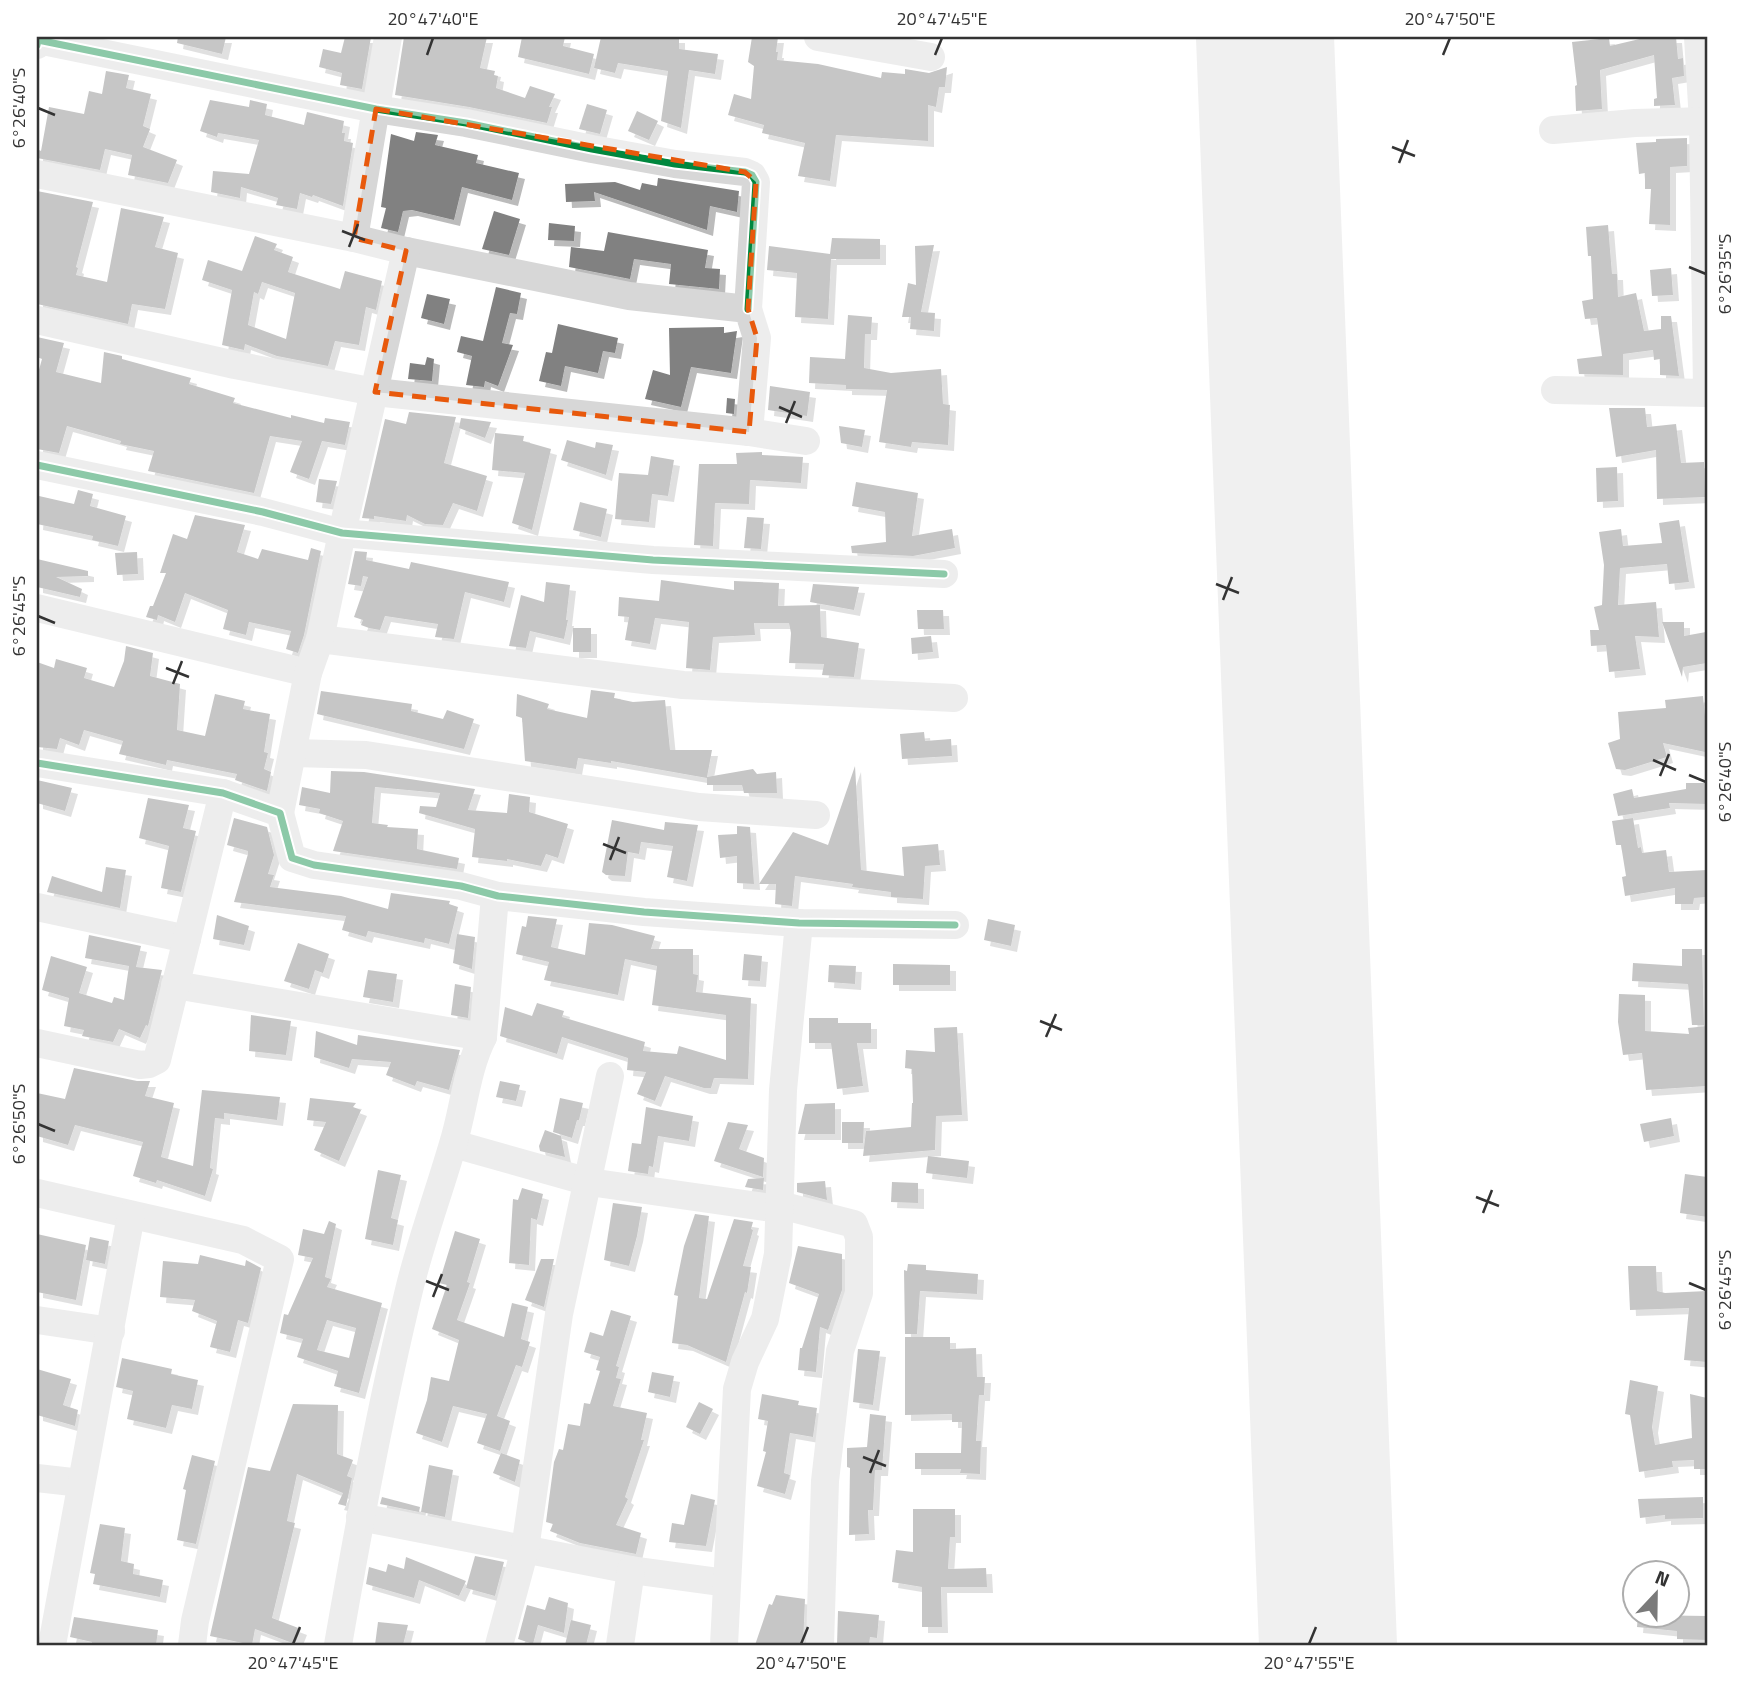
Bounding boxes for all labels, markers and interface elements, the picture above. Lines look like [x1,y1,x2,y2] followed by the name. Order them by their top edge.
[388,5,479,32] text: 20°47'40"E
[897,5,988,32] text: 20°47'45"E
[1405,5,1496,32] text: 20°47'50"E
[5,68,32,148] text: 6°26'40"S
[1711,234,1738,314] text: 6°26'35"S
[5,576,32,656] text: 6°26'45"S
[1711,742,1738,822] text: 6°26'40"S
[5,1084,32,1164] text: 6°26'50"S
[1711,1250,1738,1330] text: 6°26'45"S
[1622,1560,1692,1630] north arrow
[1651,1562,1674,1594] text: N
[248,1649,339,1676] text: 20°47'45"E
[756,1649,847,1676] text: 20°47'50"E
[1264,1649,1355,1676] text: 20°47'55"E

